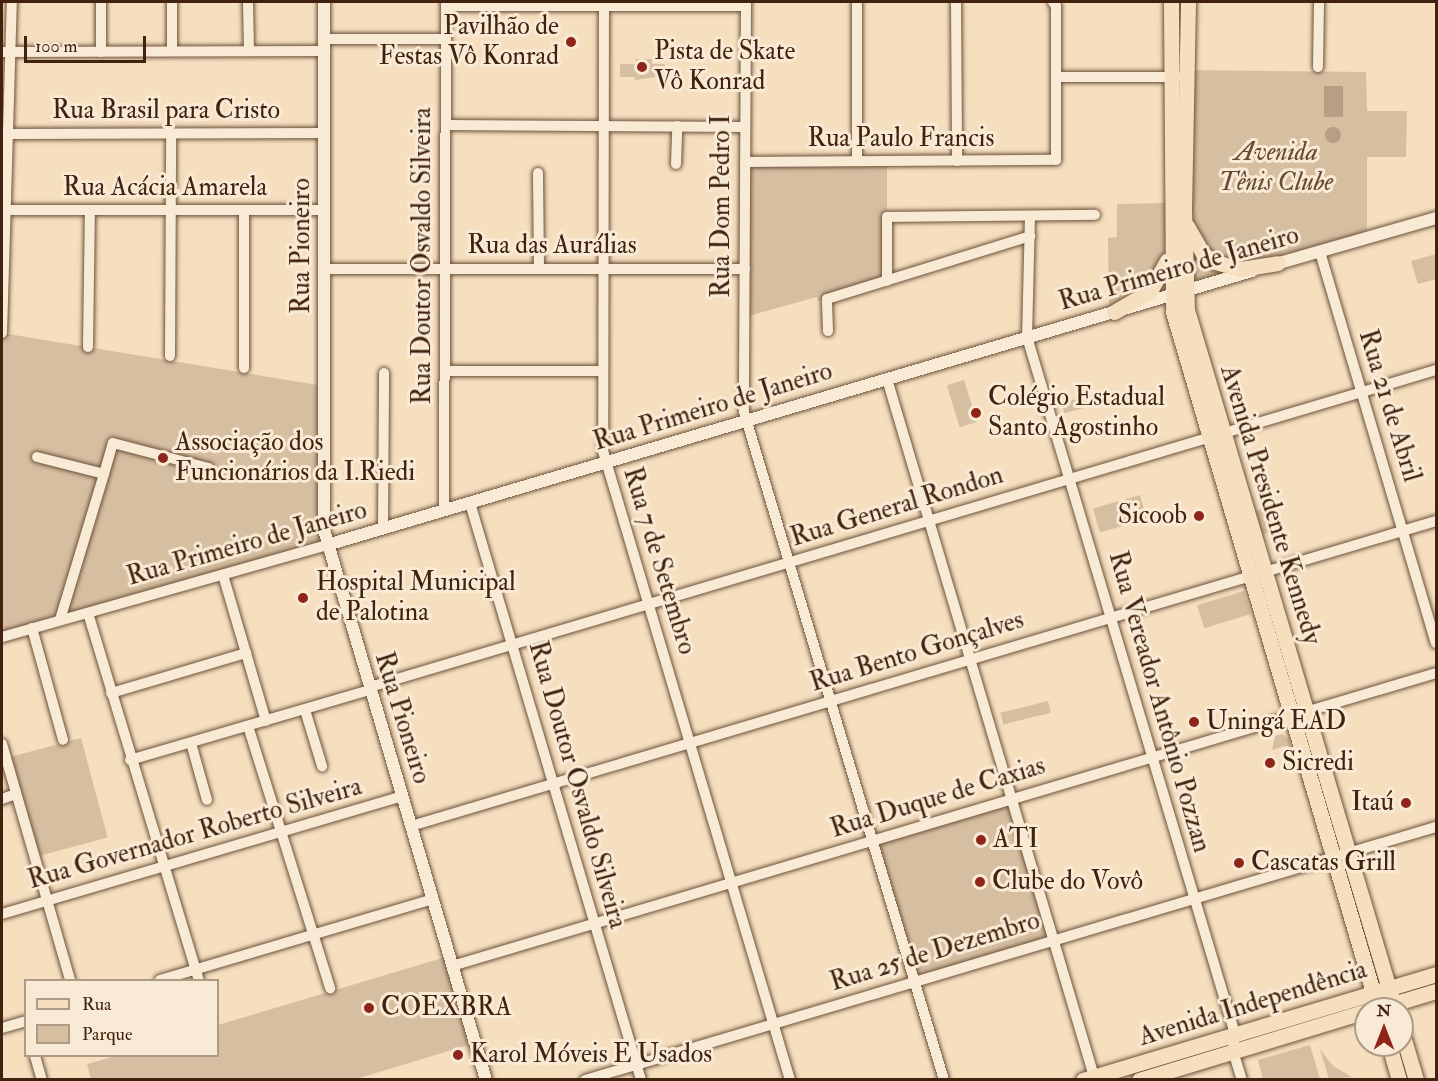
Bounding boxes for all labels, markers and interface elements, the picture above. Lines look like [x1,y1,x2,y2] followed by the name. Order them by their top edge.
[379,11,559,72] place label: Pavilhão de Festas Vô Konrad
[27,24,148,62] scale bar
[35,35,78,58] text: 100 m
[564,35,578,49] marker: Pavilhão de Festas Vô Konrad
[654,36,795,98] place label: Pista de Skate Vô Konrad
[635,60,649,74] marker: Pista de Skate Vô Konrad
[52,95,280,127] street label: Rua Brasil para Cristo
[407,107,439,405] street label: Rua Doutor Osvaldo Silveira
[706,114,738,298] street label: Rua Dom Pedro I
[808,123,994,155] street label: Rua Paulo Francis
[1219,137,1333,198] park label: Avenida Tênis Clube
[63,172,267,204] street label: Rua Acácia Amarela
[286,178,318,314] street label: Rua Pioneiro
[1055,220,1303,318] street label: Rua Primeiro de Janeiro
[467,230,637,262] street label: Rua das Aurálias
[1351,326,1427,486] street label: Rua 21 de Abril
[590,356,836,458] street label: Rua Primeiro de Janeiro
[1213,362,1327,648] street label: Avenida Presidente Kennedy
[988,382,1165,443] place label: Colégio Estadual Santo Agostinho
[969,406,983,420] marker: Colégio Estadual Santo Agostinho
[175,427,415,488] place label: Associação dos Funcionários da I.Riedi
[156,451,170,465] marker: Associação dos Funcionários da I.Riedi
[787,460,1007,554] street label: Rua General Rondon
[616,464,702,658] street label: Rua 7 de Setembro
[123,495,371,593] street label: Rua Primeiro de Janeiro
[1118,500,1187,532] place label: Sicoob
[1192,509,1206,523] marker: Sicoob
[1101,548,1217,856] street label: Rua Vereador Antônio Pozzan
[316,567,516,628] place label: Hospital Municipal de Palotina
[294,589,312,607] marker: Hospital Municipal de Palotina
[806,605,1028,699] street label: Rua Bento Gonçalves
[521,638,633,932] street label: Rua Doutor Osvaldo Silveira
[367,649,437,787] street label: Rua Pioneiro
[1206,706,1346,738] place label: Uningá EAD
[1187,715,1201,729] marker: Uningá EAD
[1282,747,1354,779] place label: Sicredi
[827,751,1049,845] street label: Rua Duque de Caxias
[1263,756,1277,770] marker: Sicredi
[25,771,365,897] street label: Rua Governador Roberto Silveira
[1351,787,1394,819] place label: Itaú
[1399,796,1413,810] marker: Itaú
[993,824,1038,856] place label: ATI
[974,833,988,847] marker: ATI
[1251,847,1396,879] place label: Cascatas Grill
[1232,856,1246,870] marker: Cascatas Grill
[992,866,1143,898] place label: Clube do Vovô
[973,875,987,889] marker: Clube do Vovô
[826,905,1044,999] street label: Rua 25 de Dezembro
[1135,954,1371,1054] street label: Avenida Independência
[24,979,219,1057] legend
[381,992,512,1024] place label: COEXBRA
[82,993,111,1016] text: Rua
[1354,997,1414,1057] north arrow
[362,1001,376,1015] marker: COEXBRA
[1377,1001,1391,1021] text: N
[82,1023,132,1046] text: Parque
[470,1039,712,1071] place label: Karol Móveis E Usados
[451,1048,465,1062] marker: Karol Móveis E Usados

